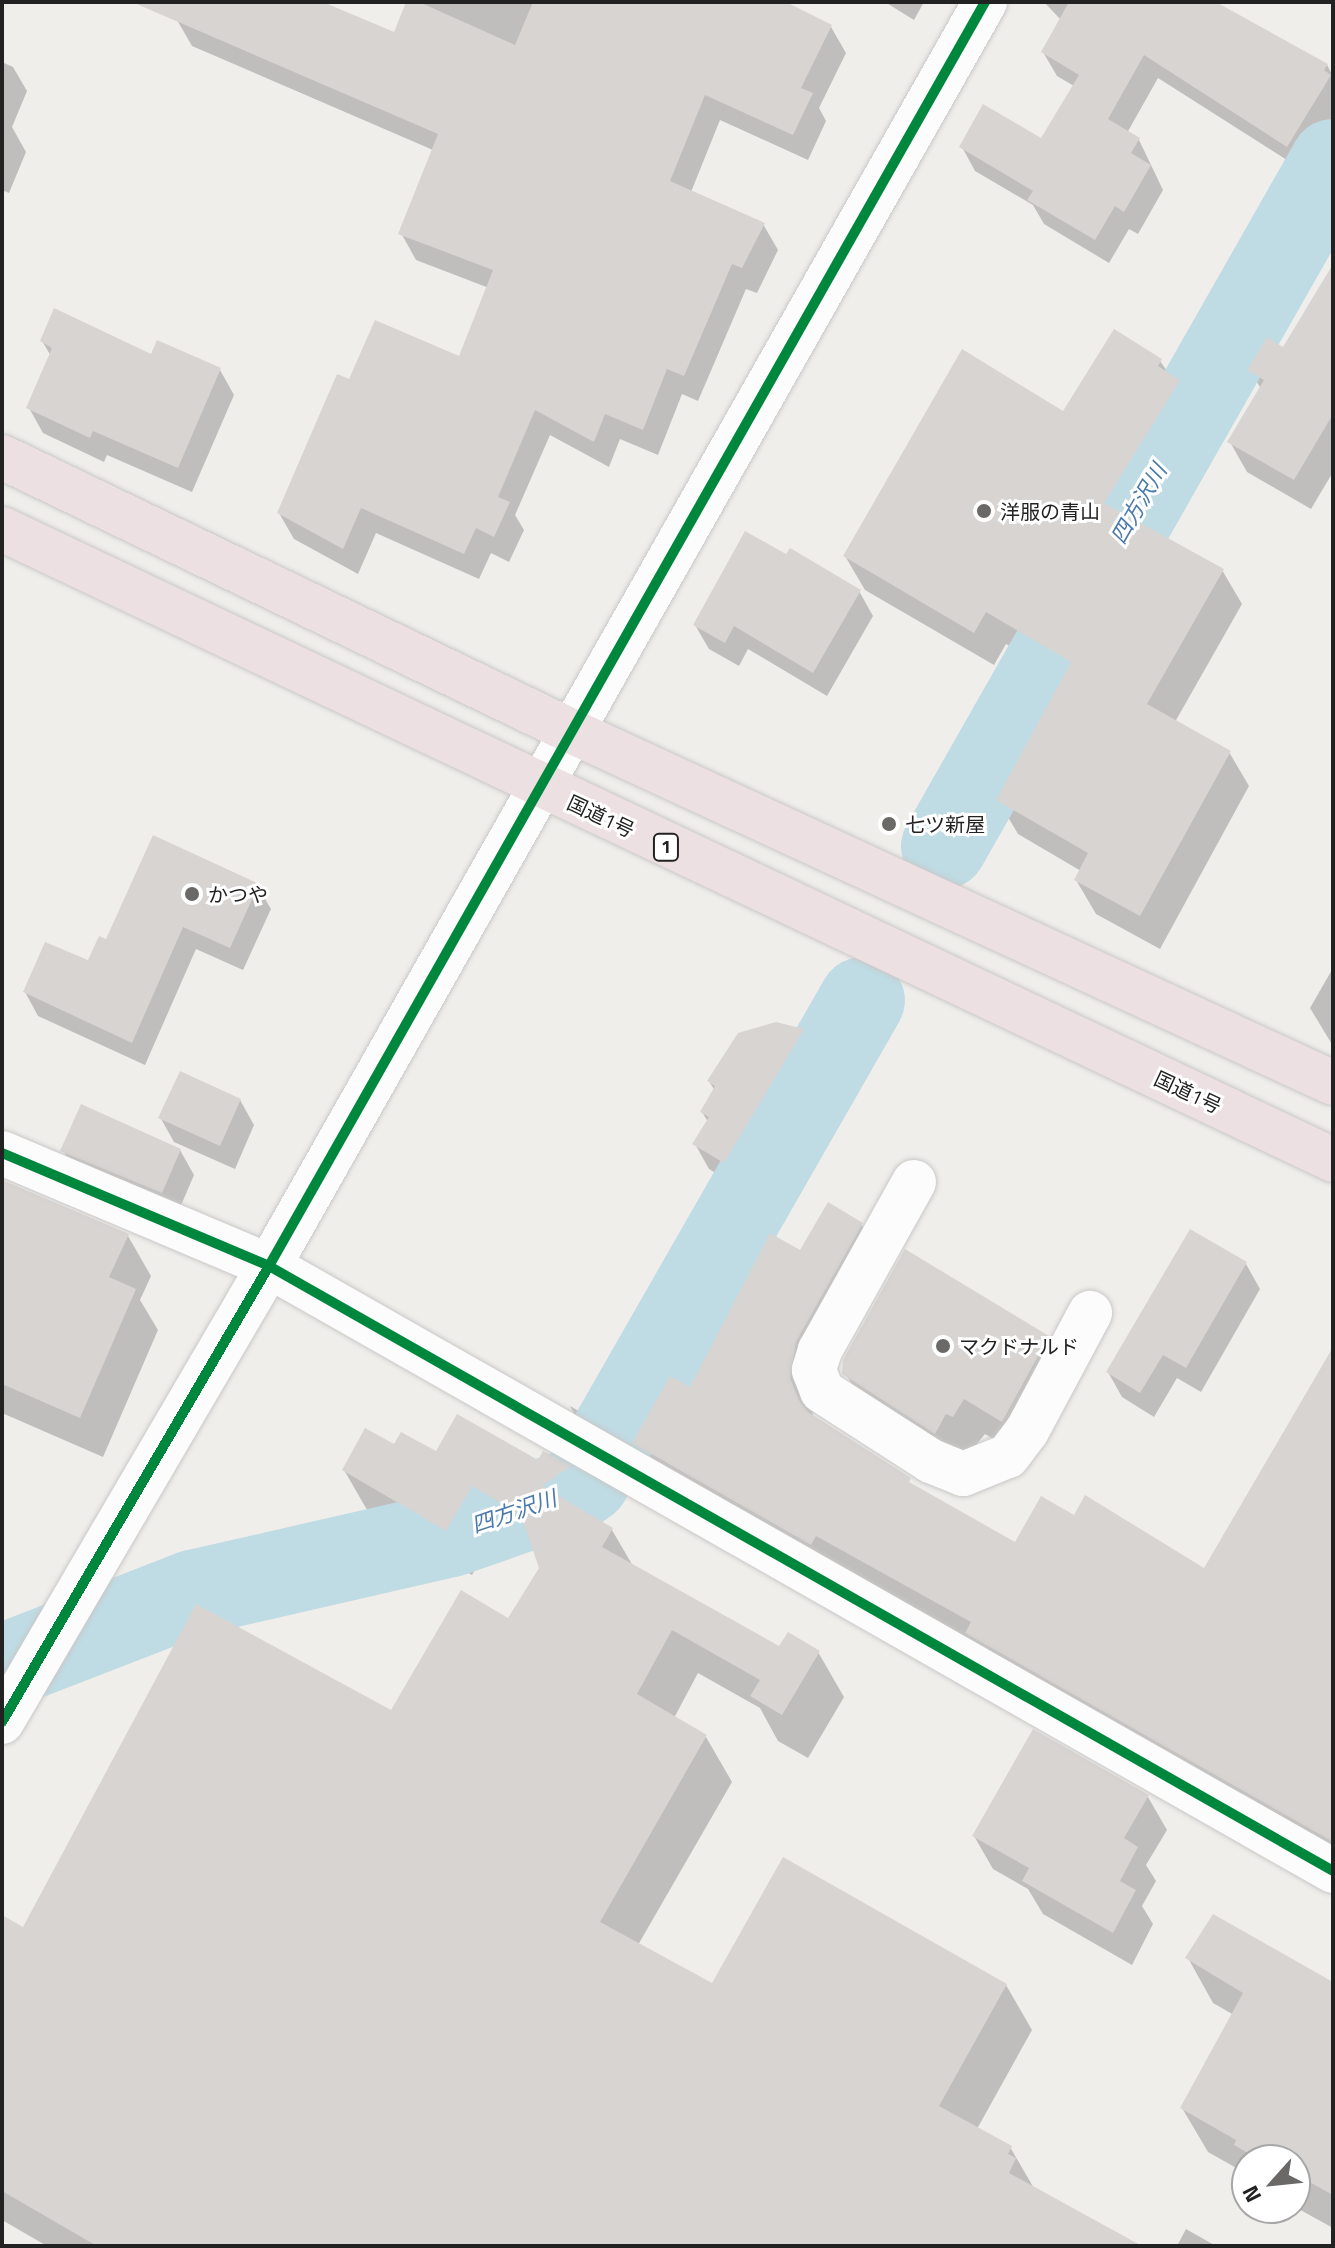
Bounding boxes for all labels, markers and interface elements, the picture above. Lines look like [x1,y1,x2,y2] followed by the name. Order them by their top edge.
[1106,459,1172,549] water label: 四方沢川
[1000,499,1100,523] place label: 洋服の青山
[975,502,993,520] marker: 洋服の青山
[564,790,638,842] street label: 国道1号
[905,812,985,836] place label: 七ツ新屋
[880,815,898,833] marker: 七ツ新屋
[652,833,680,861] road number: 1
[208,882,268,906] place label: かつや
[183,885,201,903] marker: かつや
[1151,1066,1225,1118] street label: 国道1号
[959,1334,1079,1358] place label: マクドナルド
[934,1337,952,1355] marker: マクドナルド
[468,1485,560,1539] water label: 四方沢川
[1231,2144,1311,2224] north arrow
[1233,2179,1270,2208] text: N

